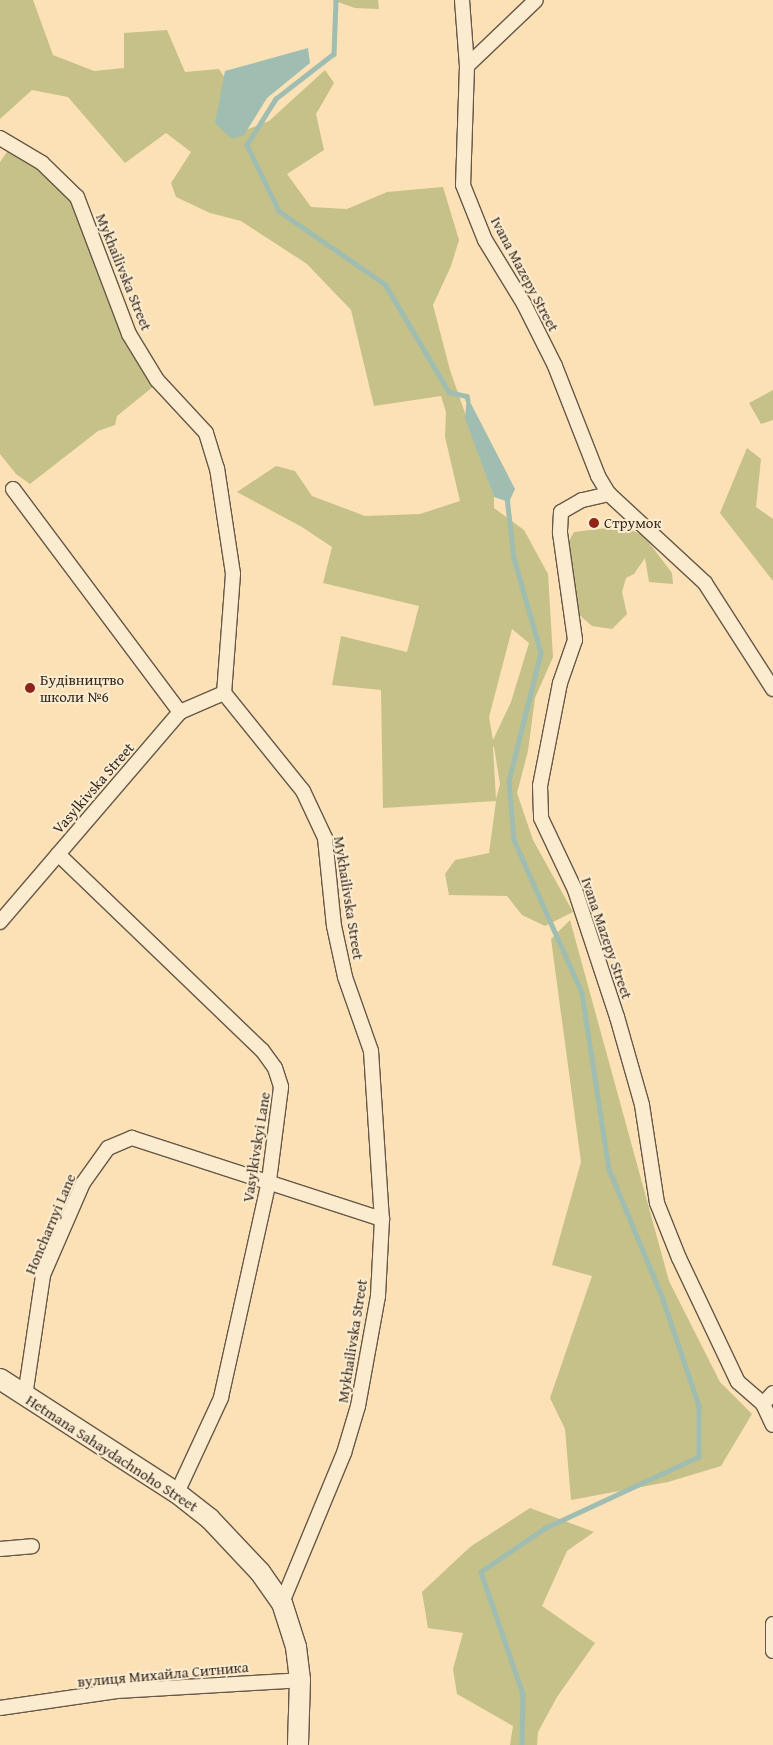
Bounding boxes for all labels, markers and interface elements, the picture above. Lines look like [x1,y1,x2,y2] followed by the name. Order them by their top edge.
[92,211,156,333] street label: Mykhailivska Street
[487,213,563,335] street label: Ivana Mazepy Street
[604,514,661,532] place label: Струмок
[588,517,600,529] marker: Струмок
[40,670,124,705] place label: Будівництво школи №6
[24,682,36,694] marker: Будівництво школи №6
[49,739,137,837] street label: Vasylkivska Street
[330,835,368,961] street label: Mykhailivska Street
[578,875,636,1001] street label: Ivana Mazepy Street
[238,1091,274,1203] street label: Vasylkivskyi Lane
[21,1171,79,1277] street label: Honcharnyi Lane
[333,1278,371,1404] street label: Mykhailivska Street
[23,1391,201,1515] street label: Hetmana Sahaydachnoho Street
[77,1658,249,1690] street label: вулиця Михайла Ситника

